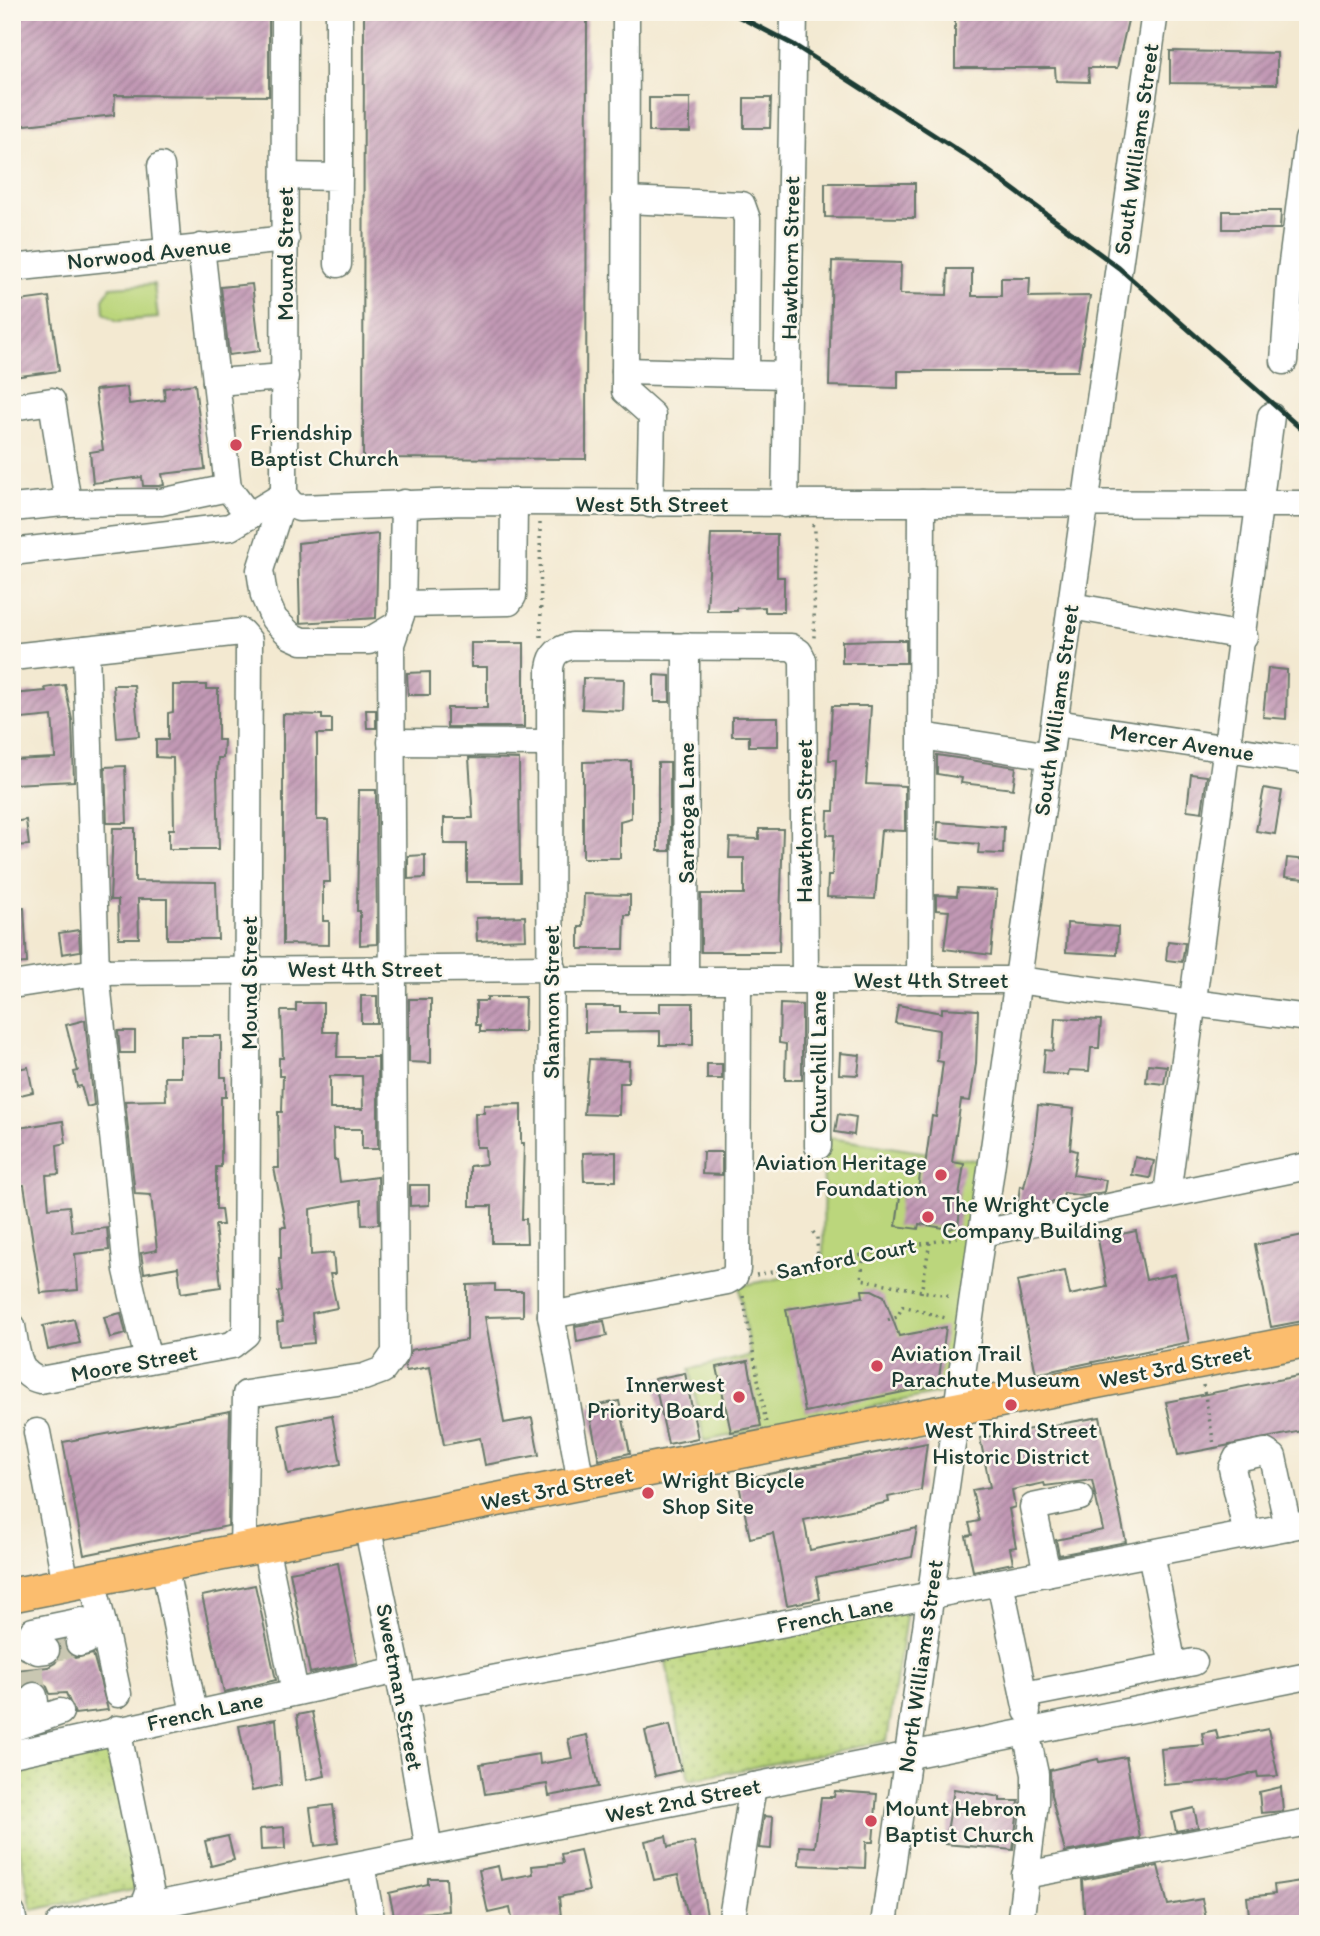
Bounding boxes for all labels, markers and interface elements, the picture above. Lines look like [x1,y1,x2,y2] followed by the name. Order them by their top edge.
[1107,41,1165,257] street label: South Williams Street
[775,175,805,340] street label: Hawthorn Street
[271,187,299,321] street label: Mound Street
[65,230,233,276] street label: Norwood Avenue
[250,418,399,472] place label: Friendship Baptist Church
[228,437,244,453] marker: Friendship Baptist Church
[575,490,729,518] street label: West 5th Street
[1027,602,1085,818] street label: South Williams Street
[1108,717,1256,767] street label: Mercer Avenue
[790,739,818,903] street label: Hawthorn Street
[672,742,700,884] street label: Saratoga Lane
[235,916,263,1050] street label: Mound Street
[537,925,565,1079] street label: Shannon Street
[287,955,443,983] street label: West 4th Street
[853,966,1009,994] street label: West 4th Street
[804,990,832,1134] street label: Churchill Lane
[755,1148,927,1202] place label: Aviation Heritage Foundation
[933,1167,949,1183] marker: Aviation Heritage Foundation
[942,1190,1123,1244] place label: The Wright Cycle Company Building
[920,1209,936,1225] marker: The Wright Cycle Company Building
[774,1231,919,1285] street label: Sanford Court
[68,1338,200,1388] street label: Moore Street
[1096,1338,1254,1394] street label: West 3rd Street
[891,1339,1080,1393] place label: Aviation Trail Parachute Museum
[869,1358,885,1374] marker: Aviation Trail Parachute Museum
[587,1370,725,1424] place label: Innerwest Priority Board
[731,1389,747,1405] marker: Innerwest Priority Board
[1003,1397,1019,1413] marker: West Third Street Historic District
[925,1416,1098,1470] place label: West Third Street Historic District
[478,1460,636,1516] street label: West 3rd Street
[662,1466,805,1520] place label: Wright Bicycle Shop Site
[640,1485,656,1501] marker: Wright Bicycle Shop Site
[891,1558,949,1774] street label: North Williams Street
[774,1589,896,1639] street label: French Lane
[370,1601,430,1773] street label: Sweetman Street
[144,1685,266,1737] street label: French Lane
[603,1771,763,1829] street label: West 2nd Street
[885,1794,1034,1848] place label: Mount Hebron Baptist Church
[863,1813,879,1829] marker: Mount Hebron Baptist Church

